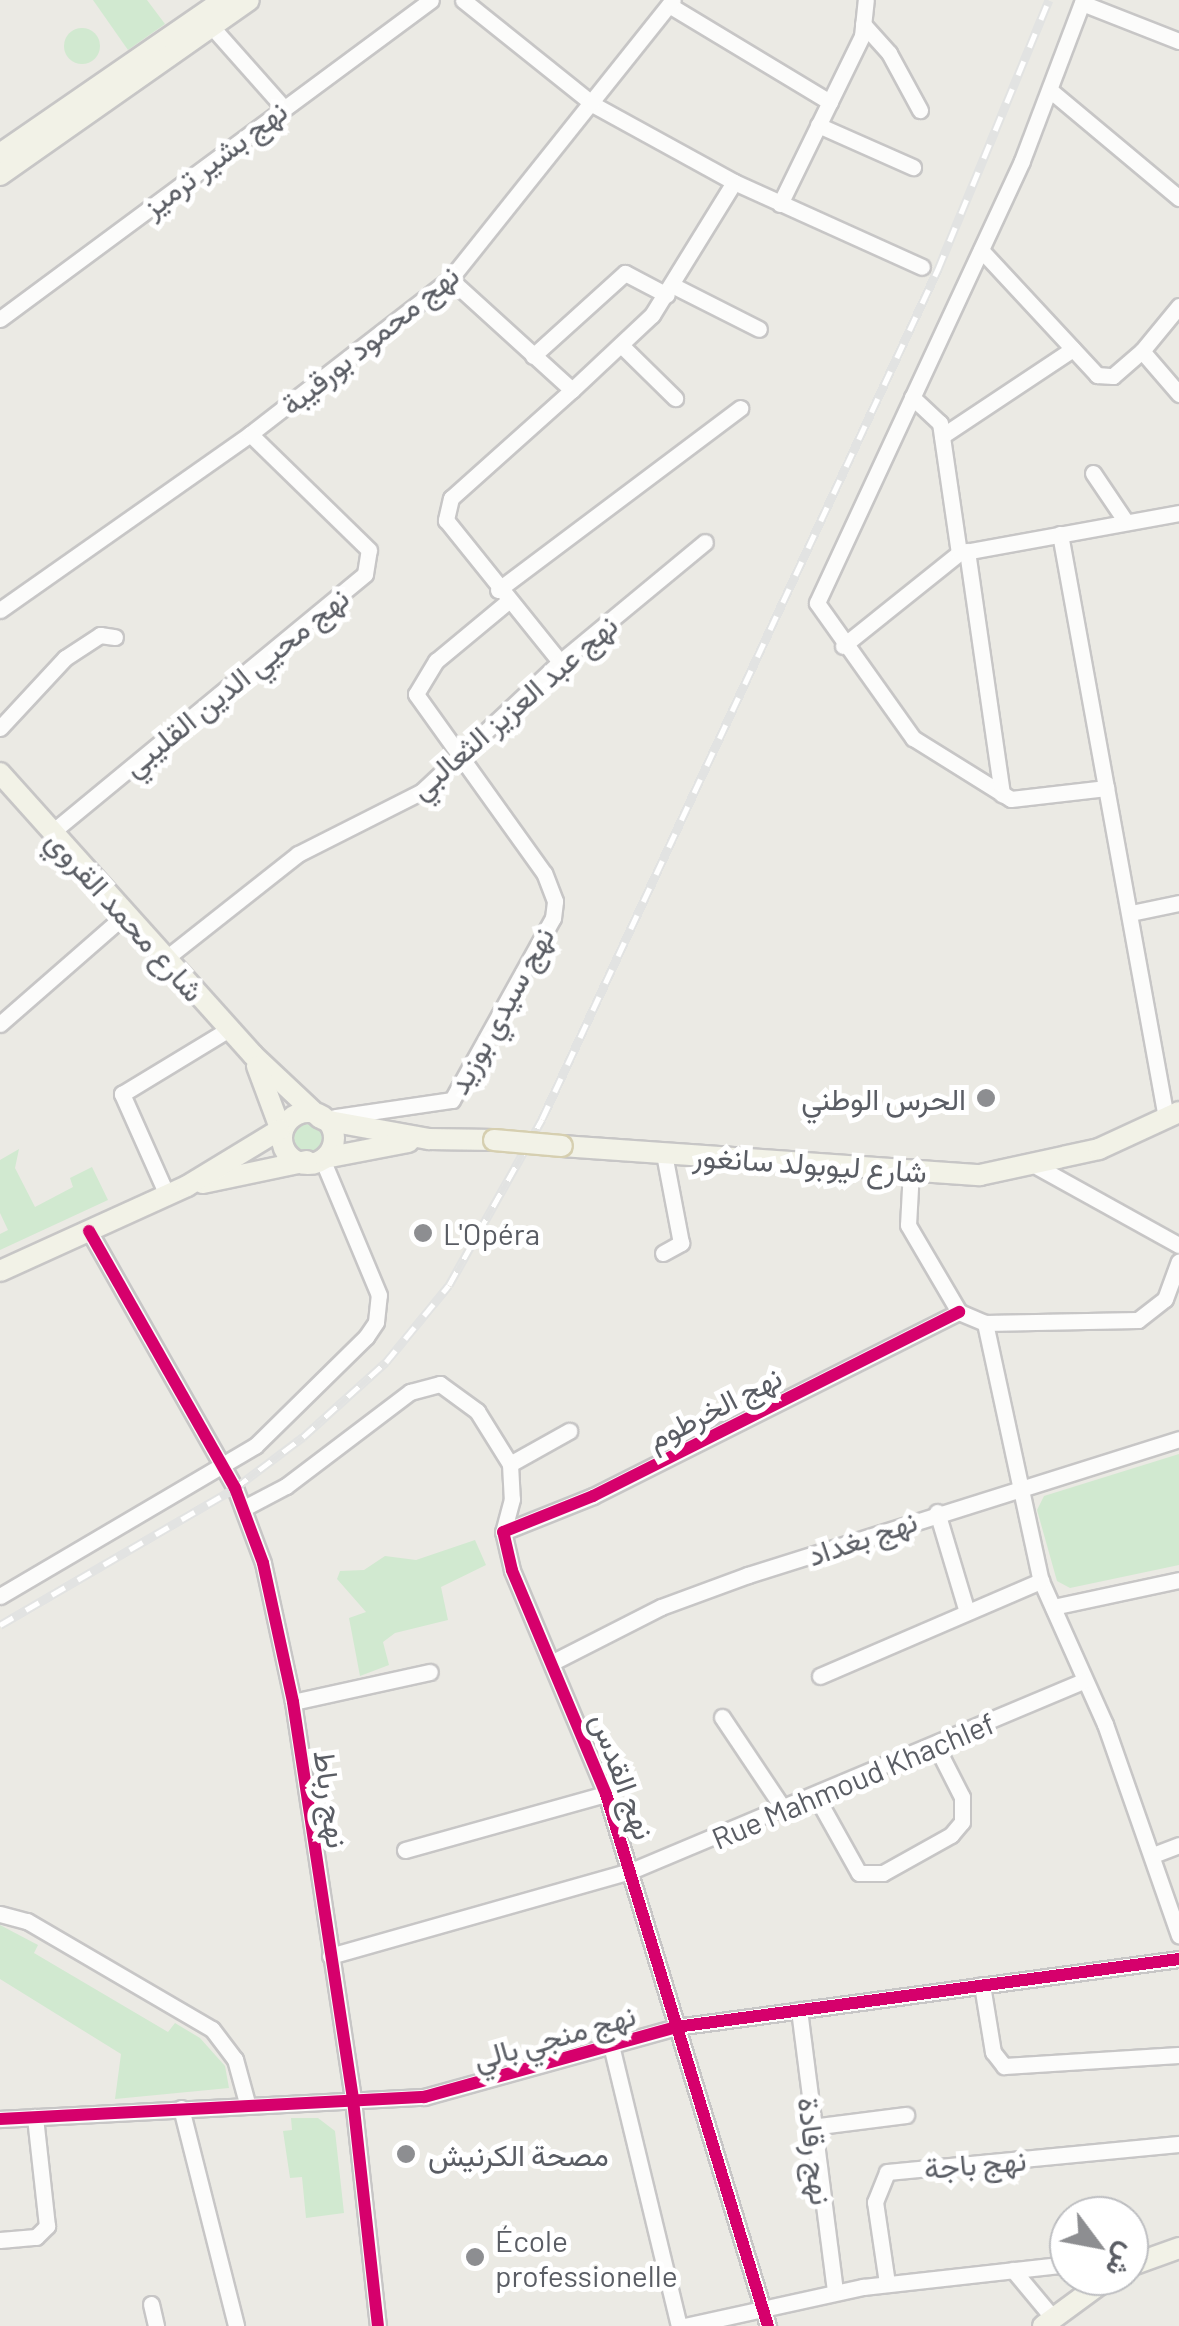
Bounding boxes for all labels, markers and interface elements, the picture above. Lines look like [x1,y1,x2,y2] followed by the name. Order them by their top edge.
[135,92,293,224] street label: نهج بشير ترميز
[273,256,465,422] street label: نهج محمود بورقيبة
[115,579,355,783] street label: نهج محيي الدين القليبي
[402,606,624,806] street label: نهج عبد العزيز الثعالبي
[40,822,212,1008] street label: شارع محمد القروي
[439,920,561,1100] street label: نهج سيدي بوزيد
[801,1080,966,1116] place label: الحرس الوطني
[975,1087,997,1109] marker: الحرس الوطني
[692,1137,928,1189] street label: شارع ليوبولد سانغور
[443,1215,540,1251] place label: L'Opéra
[412,1222,434,1244] marker: L'Opéra
[641,1358,787,1456] street label: نهج الخرطوم
[803,1502,921,1572] street label: نهج بغداد
[706,1704,1000,1856] street label: Rue Mahmoud Khachlef
[585,1708,663,1844] street label: نهج القدس
[307,1748,357,1850] street label: نهج رباط
[469,1996,639,2076] street label: نهج منجي بالي
[792,2095,840,2207] street label: نهج رقادة
[428,2136,609,2172] place label: مصحة الكرنيش
[393,2141,419,2167] marker: مصحة الكرنيش
[922,2141,1028,2185] street label: نهج باجة
[1049,2196,1149,2296] north arrow
[495,2222,678,2292] place label: École professionelle
[1099,2238,1146,2284] text: ش
[464,2246,486,2268] marker: École professionelle

